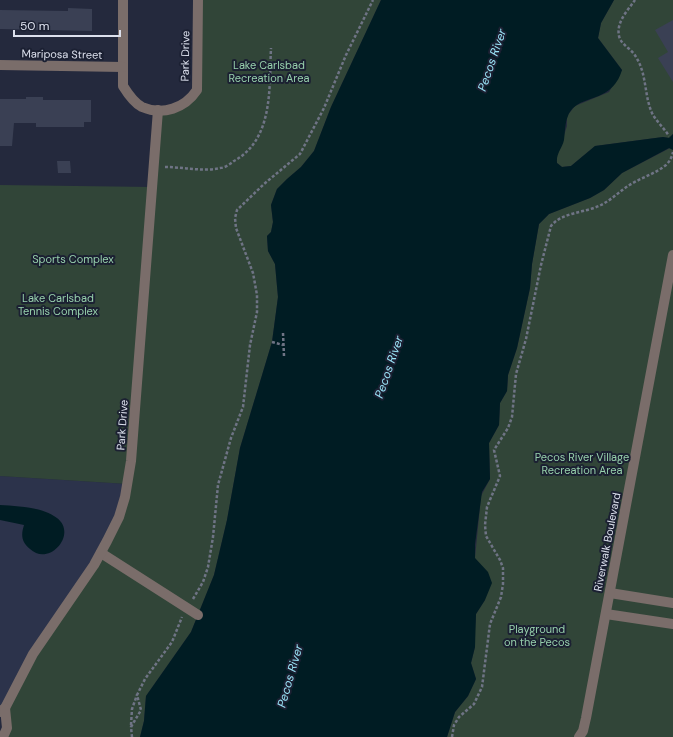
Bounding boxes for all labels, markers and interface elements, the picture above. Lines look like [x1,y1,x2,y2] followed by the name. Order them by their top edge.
[14,12,120,38] scale bar
[20,18,49,34] text: 50 m
[474,26,510,93] water label: Pecos River
[178,31,192,81] street label: Park Drive
[21,46,103,62] street label: Mariposa Street
[229,58,309,85] park label: Lake Carlsbad Recreation Area
[32,252,114,266] park label: Sports Complex
[18,291,99,318] park label: Lake Carlsbad Tennis Complex
[371,333,407,400] water label: Pecos River
[113,399,131,451] street label: Park Drive
[535,450,629,477] park label: Pecos River Village Recreation Area
[591,491,623,593] street label: Riverwalk Boulevard
[504,622,570,649] park label: Playground on the Pecos
[273,642,307,709] water label: Pecos River

